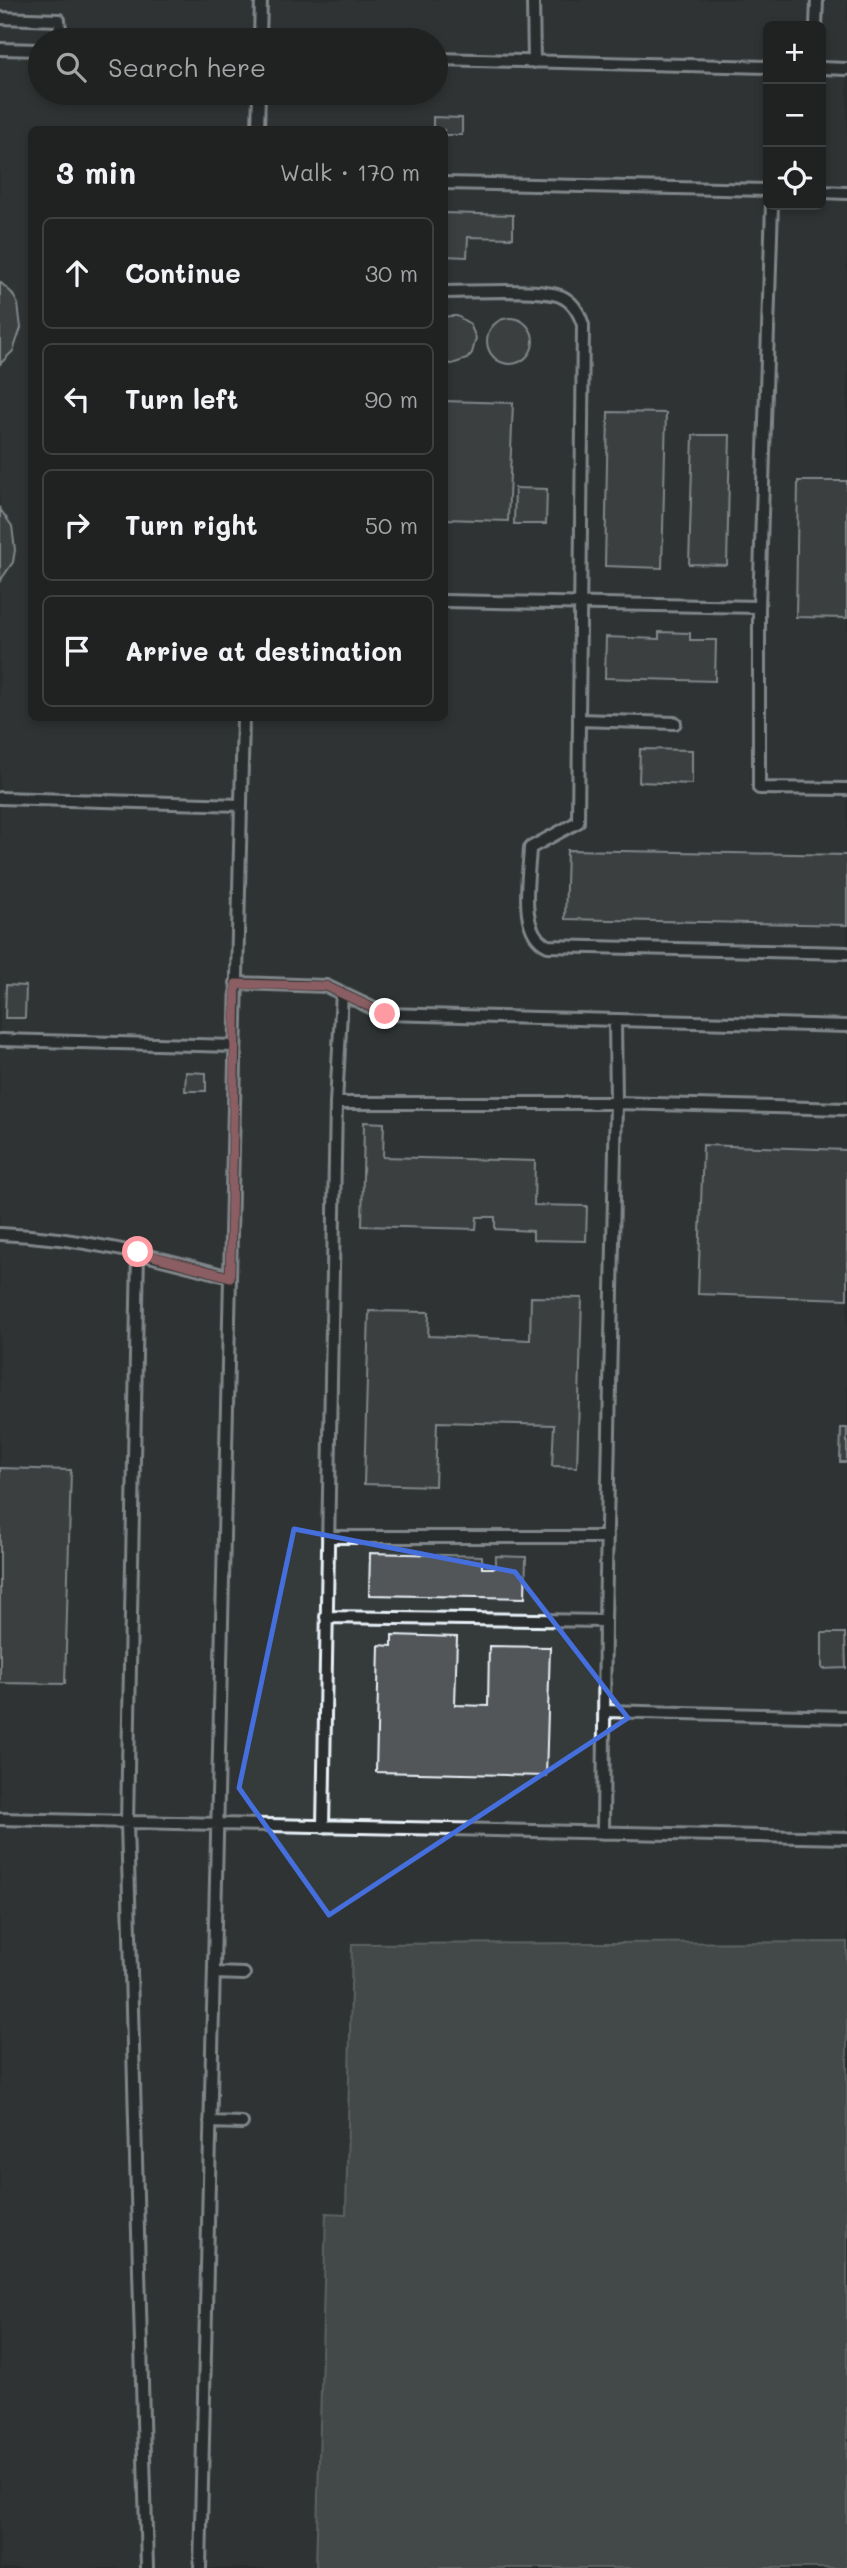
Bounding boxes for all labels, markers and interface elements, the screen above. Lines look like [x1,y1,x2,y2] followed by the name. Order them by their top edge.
[763,21,826,210] map controls
[763,21,826,84] button: +
[28,28,448,105] search box
[52,48,90,86] icon: search
[108,50,266,84] text: Search here
[763,84,826,147] button: −
[763,147,826,210] button: locate
[56,152,136,192] text: 3 min
[280,157,420,187] text: Walk · 170 m
[58,254,96,292] icon: ahead
[125,256,241,290] text: Continue
[365,258,418,288] text: 30 m
[58,380,96,418] icon: left
[125,382,238,416] text: Turn left
[365,384,418,414] text: 90 m
[58,506,96,544] icon: right
[125,508,258,542] text: Turn right
[365,510,418,540] text: 50 m
[58,632,96,670] icon: arrive
[125,634,402,668] text: Arrive at destination
[369,998,400,1029] route end
[122,1236,153,1267] route start

